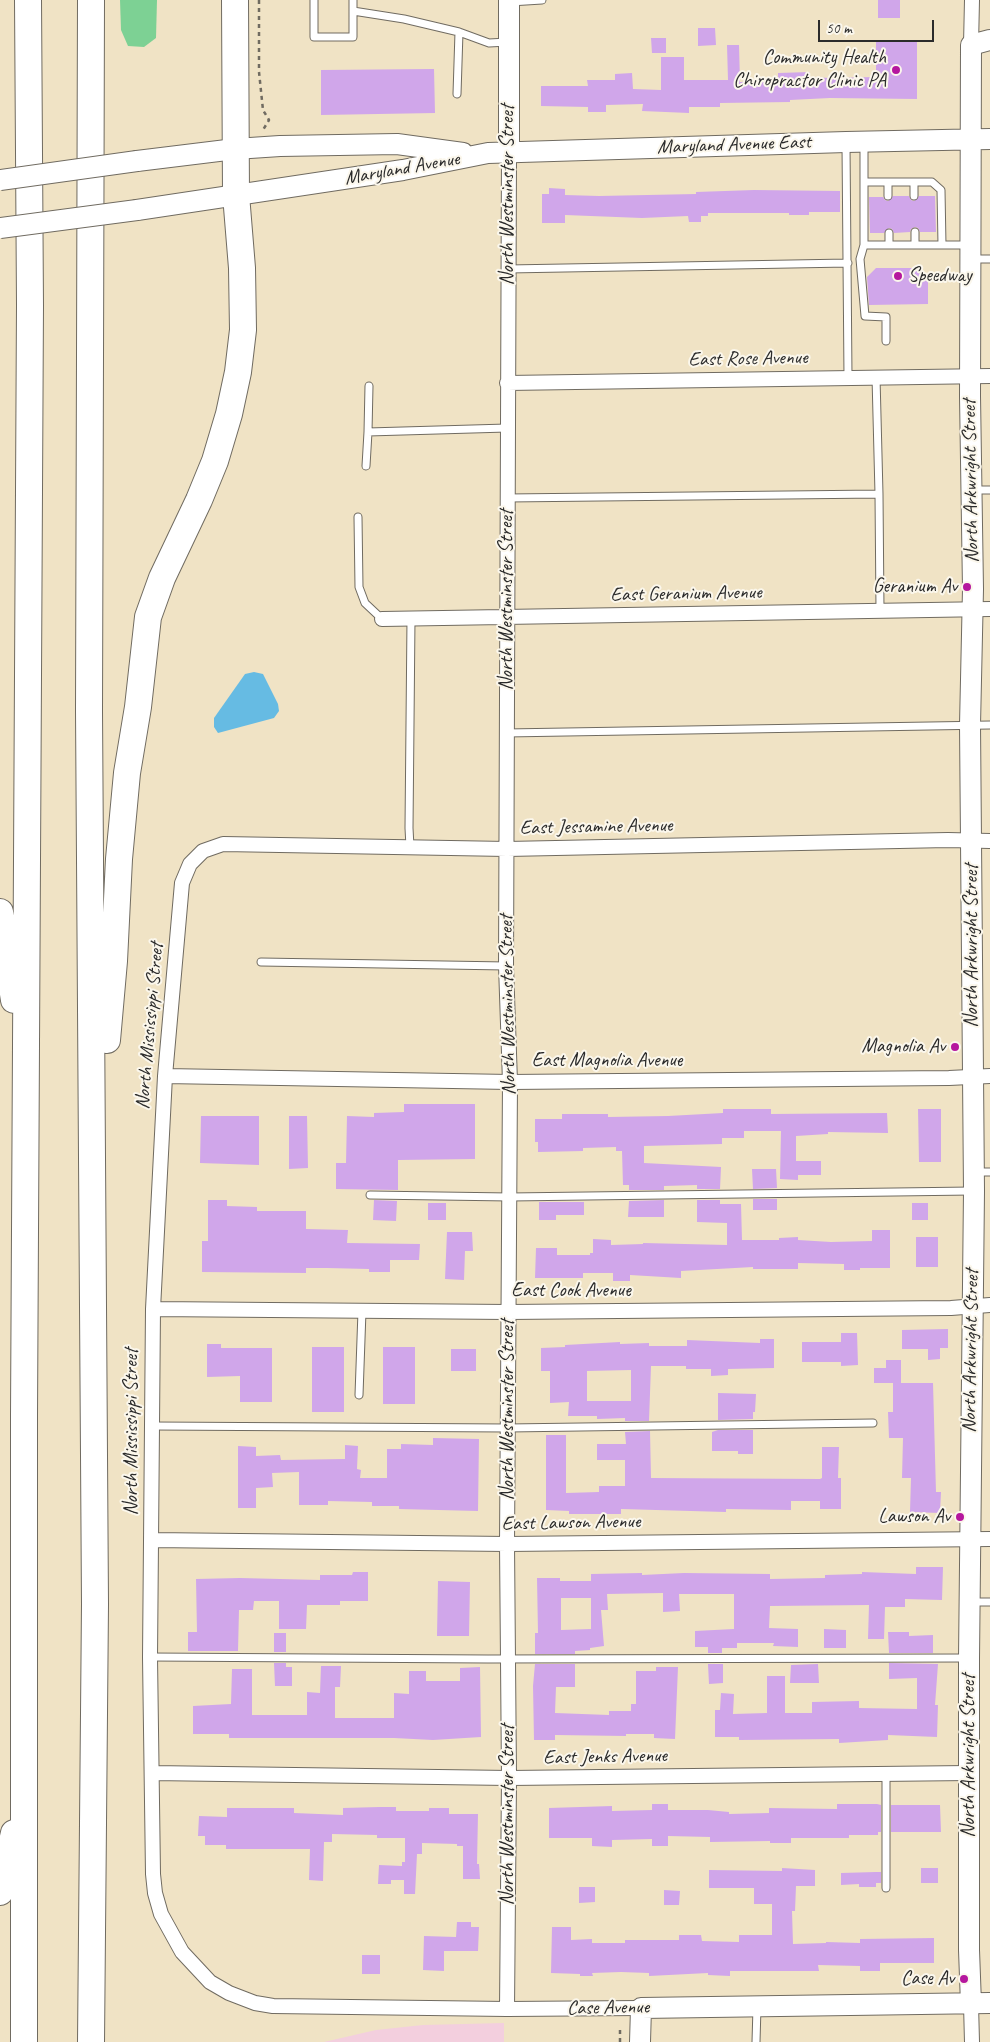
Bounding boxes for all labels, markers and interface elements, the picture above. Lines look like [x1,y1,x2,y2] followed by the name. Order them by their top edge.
[820,10,936,42] scale bar
[826,19,852,38] text: 50 m
[733,46,886,93] place label: Community Health Chiropractor Clinic PA
[890,64,902,76] marker: Community Health Chiropractor Clinic PA
[496,105,520,285] street label: North Westminster Street
[657,130,811,160] street label: Maryland Avenue East
[343,147,461,191] street label: Maryland Avenue
[908,264,971,288] place label: Speedway
[892,270,904,282] marker: Speedway
[688,346,808,372] street label: East Rose Avenue
[958,399,984,563] street label: North Arkwright Street
[495,510,519,690] street label: North Westminster Street
[873,575,957,599] place label: Geranium Av
[610,581,762,607] street label: East Geranium Avenue
[961,581,973,593] marker: Geranium Av
[519,814,673,840] street label: East Jessamine Avenue
[960,864,984,1028] street label: North Arkwright Street
[494,914,522,1096] street label: North Westminster Street
[131,942,169,1110] street label: North Mississippi Street
[861,1035,945,1059] place label: Magnolia Av
[949,1041,961,1053] marker: Magnolia Av
[532,1049,682,1073] street label: East Magnolia Avenue
[958,1269,984,1433] street label: North Arkwright Street
[511,1279,631,1303] street label: East Cook Avenue
[496,1320,520,1500] street label: North Westminster Street
[120,1348,144,1516] street label: North Mississippi Street
[878,1505,950,1529] place label: Lawson Av
[501,1510,641,1536] street label: East Lawson Avenue
[954,1511,966,1523] marker: Lawson Av
[957,1674,981,1838] street label: North Arkwright Street
[496,1725,520,1905] street label: North Westminster Street
[543,1744,667,1770] street label: East Jenks Avenue
[901,1967,954,1991] place label: Case Av
[958,1973,970,1985] marker: Case Av
[567,1995,649,2021] street label: Case Avenue

